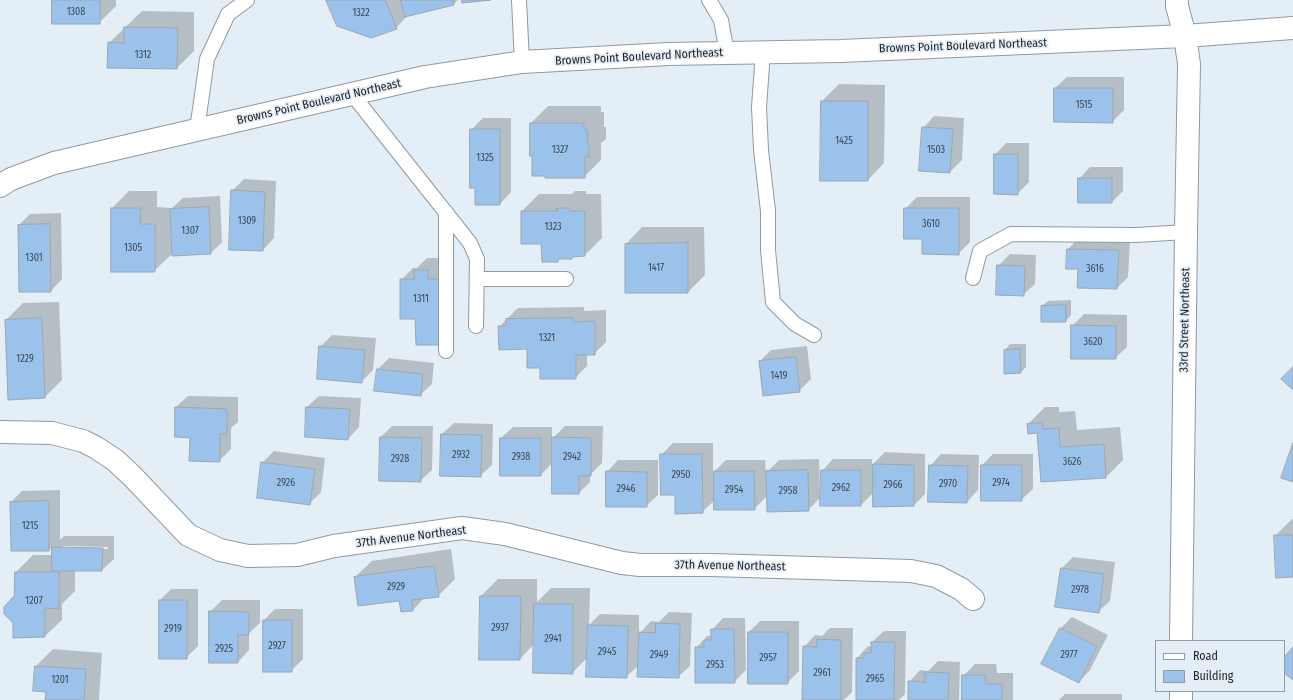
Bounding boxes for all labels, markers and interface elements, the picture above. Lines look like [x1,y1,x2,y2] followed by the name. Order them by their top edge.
[67,6,85,18] house number: 1308
[352,7,370,19] house number: 1322
[879,36,1047,56] street label: Browns Point Boulevard Northeast
[555,45,723,69] street label: Browns Point Boulevard Northeast
[135,49,151,61] house number: 1312
[235,76,403,128] street label: Browns Point Boulevard Northeast
[1076,99,1092,111] house number: 1515
[835,135,853,147] house number: 1425
[552,144,568,156] house number: 1327
[927,144,945,156] house number: 1503
[476,152,494,164] house number: 1325
[238,215,256,227] house number: 1309
[922,218,940,230] house number: 3610
[544,221,562,233] house number: 1323
[181,225,199,237] house number: 1307
[124,242,142,254] house number: 1305
[25,252,43,264] house number: 1301
[648,262,664,274] house number: 1417
[1086,263,1104,275] house number: 3616
[1177,267,1193,373] street label: 33rd Street Northeast
[413,293,429,305] house number: 1311
[539,332,555,344] house number: 1321
[1084,336,1102,348] house number: 3620
[16,353,34,365] house number: 1229
[771,370,787,382] house number: 1419
[452,449,470,461] house number: 2932
[512,451,530,463] house number: 2938
[563,451,581,463] house number: 2942
[391,453,409,465] house number: 2928
[1063,456,1081,468] house number: 3626
[672,469,690,481] house number: 2950
[277,477,295,489] house number: 2926
[992,477,1010,489] house number: 2974
[939,478,957,490] house number: 2970
[883,479,903,491] house number: 2966
[832,482,850,494] house number: 2962
[617,483,635,495] house number: 2946
[725,484,743,496] house number: 2954
[779,485,797,497] house number: 2958
[22,520,38,532] house number: 1215
[355,523,467,551] street label: 37th Avenue Northeast
[674,558,786,574] street label: 37th Avenue Northeast
[387,581,405,593] house number: 2929
[1071,584,1089,596] house number: 2978
[25,595,43,607] house number: 1207
[491,622,509,634] house number: 2937
[164,623,182,635] house number: 2919
[544,633,562,645] house number: 2941
[268,640,286,652] house number: 2927
[1155,640,1285,692] legend
[215,643,233,655] house number: 2925
[598,646,616,658] house number: 2945
[650,649,668,661] house number: 2949
[1060,649,1078,661] house number: 2977
[1193,649,1218,663] text: Road
[759,652,777,664] house number: 2957
[706,659,724,671] house number: 2953
[813,667,831,679] house number: 2961
[1193,669,1233,683] text: Building
[866,673,884,685] house number: 2965
[51,674,69,686] house number: 1201

